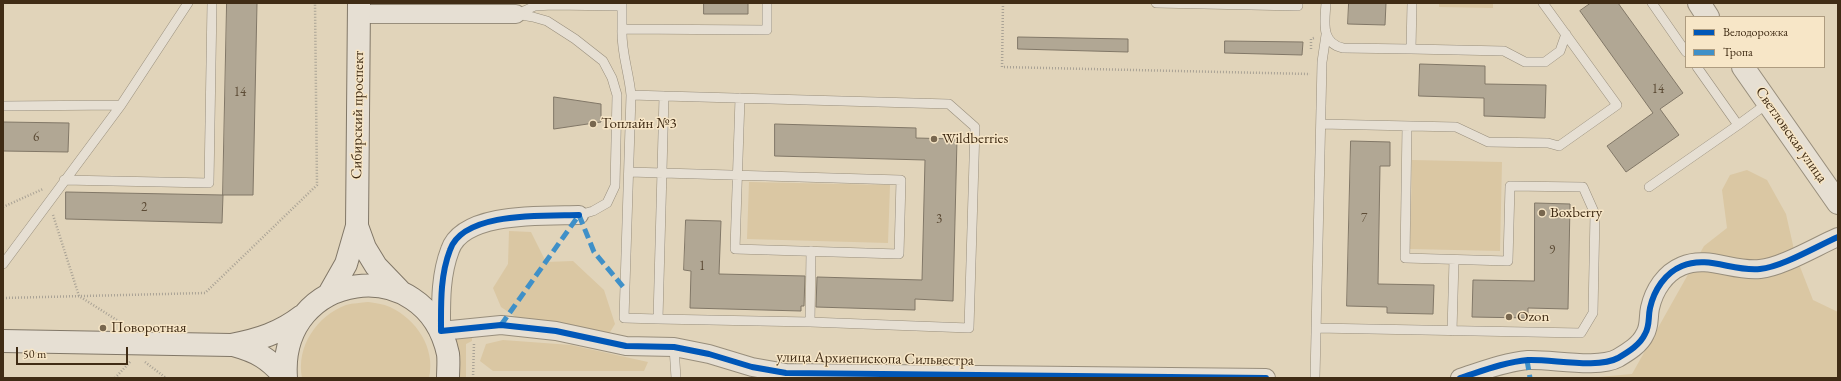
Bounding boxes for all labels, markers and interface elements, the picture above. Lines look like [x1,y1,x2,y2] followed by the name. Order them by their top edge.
[1685,16,1825,68] legend
[1723,24,1788,40] text: Велодорожка
[1723,44,1753,60] text: Тропа
[348,51,368,179] street label: Сибирский проспект
[1652,81,1664,97] house number: 14
[1751,83,1831,187] street label: Светловская улица
[234,84,246,100] house number: 14
[601,115,677,133] place label: Топлайн №3
[588,119,598,129] marker: Топлайн №3
[33,129,39,145] house number: 6
[942,130,1008,148] place label: Wildberries
[929,134,939,144] marker: Wildberries
[141,199,147,215] house number: 2
[1550,204,1602,222] place label: Boxberry
[1537,208,1547,218] marker: Boxberry
[1361,210,1367,226] house number: 7
[936,211,942,227] house number: 3
[1549,242,1555,258] house number: 9
[699,258,705,274] house number: 1
[1517,308,1549,326] place label: Ozon
[1504,312,1514,322] marker: Ozon
[111,319,186,337] place label: Поворотная
[98,323,108,333] marker: Поворотная
[18,339,130,365] scale bar
[23,346,46,362] text: 50 m
[776,348,974,370] street label: улица Архиепископа Сильвестра

